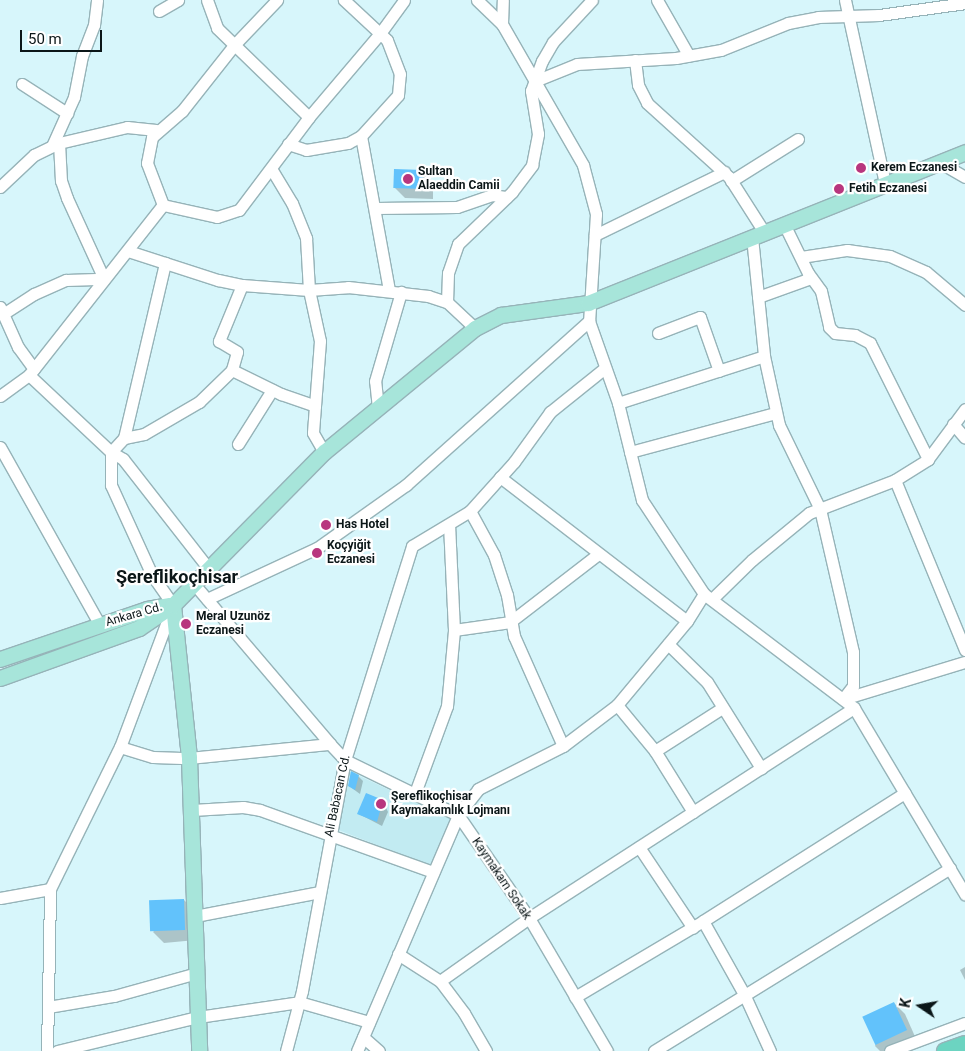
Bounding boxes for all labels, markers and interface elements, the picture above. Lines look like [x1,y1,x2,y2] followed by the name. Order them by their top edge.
[22,20,105,52] scale bar
[28,30,62,48] text: 50 m
[871,161,957,175] place label: Kerem Eczanesi
[855,162,867,174] marker: Kerem Eczanesi
[418,165,500,193] place label: Sultan Alaeddin Camii
[402,173,414,185] marker: Sultan Alaeddin Camii
[849,182,927,196] place label: Fetih Eczanesi
[833,183,845,195] marker: Fetih Eczanesi
[336,518,389,532] place label: Has Hotel
[320,519,332,531] marker: Has Hotel
[327,539,375,567] place label: Koçyiğit Eczanesi
[311,547,323,559] marker: Koçyiğit Eczanesi
[116,566,238,588] district label: Şereflikoçhisar
[104,600,164,630] street label: Ankara Cd.
[196,610,270,638] place label: Meral Uzunöz Eczanesi
[180,618,192,630] marker: Meral Uzunöz Eczanesi
[322,753,354,839] street label: Ali Babacan Cd.
[391,790,510,818] place label: Şereflikoçhisar Kaymakamlık Lojmanı
[375,798,387,810] marker: Şereflikoçhisar Kaymakamlık Lojmanı
[468,835,534,923] street label: Kaymakam Sokak
[895,981,945,1031] north arrow
[897,997,914,1009] text: K

